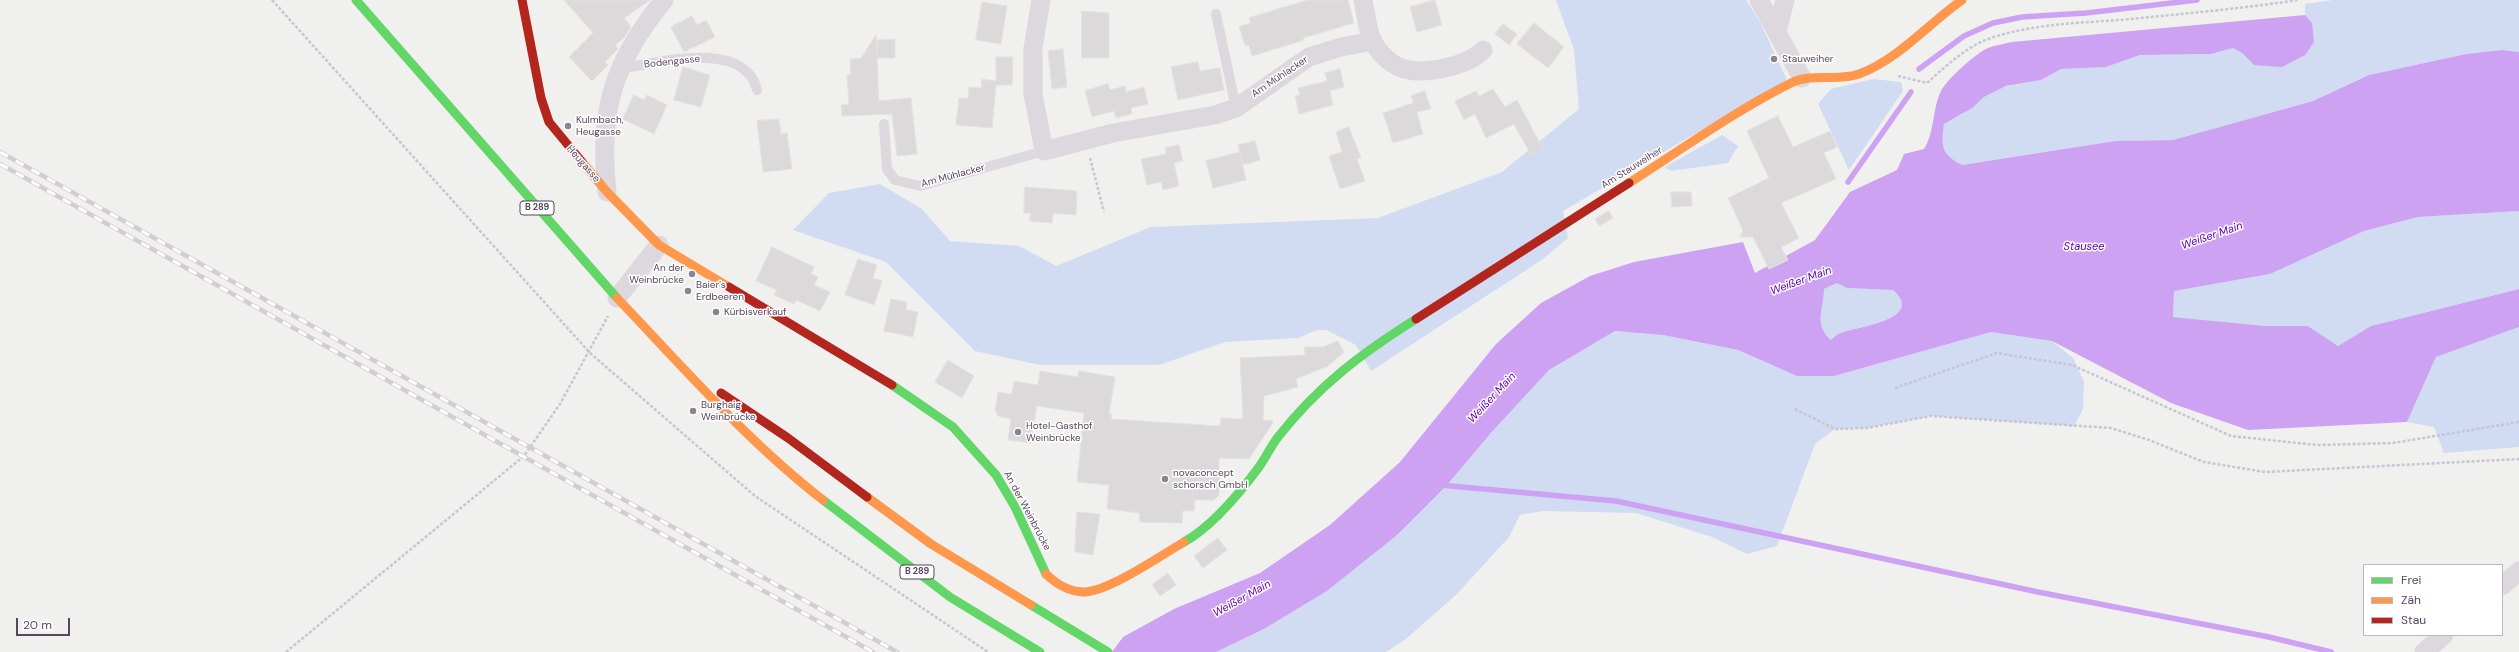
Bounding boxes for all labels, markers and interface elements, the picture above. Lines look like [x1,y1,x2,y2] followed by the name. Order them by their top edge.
[643,53,701,71] street label: Bodengasse
[1782,53,1834,65] place label: Stauweiher
[1249,54,1311,100] street label: Am Mühlacker
[1769,54,1779,64] marker: Stauweiher
[576,114,624,138] place label: Kulmbach, Heugasse
[563,121,573,131] marker: Kulmbach, Heugasse
[564,143,602,185] street label: Heugasse
[1599,144,1665,192] street label: Am Stauweiher
[920,162,986,190] street label: Am Mühlacker
[520,201,554,215] road number: B 289
[2180,219,2244,253] water label: Weißer Main
[2064,240,2104,254] water label: Stausee
[629,262,684,286] place label: An der Weinbrücke
[1769,264,1833,298] water label: Weißer Main
[687,269,697,279] marker: An der Weinbrücke
[696,279,744,302] place label: Baier's Erdbeeren
[683,286,693,296] marker: Baier's Erdbeeren
[724,306,786,318] place label: Kürbisverkauf
[711,307,721,317] marker: Kürbisverkauf
[1465,370,1519,426] water label: Weißer Main
[701,399,756,422] place label: Burghaig Weinbrücke
[688,406,698,416] marker: Burghaig Weinbrücke
[1026,420,1092,444] place label: Hotel-Gasthof Weinbrücke
[1013,427,1023,437] marker: Hotel-Gasthof Weinbrücke
[1173,467,1248,490] place label: novaconcept schorsch GmbH
[1001,469,1053,553] street label: An der Weinbrücke
[1160,474,1170,484] marker: novaconcept schorsch GmbH
[2363,564,2503,636] legend
[900,565,934,579] road number: B 289
[2401,572,2421,588] text: Frei
[1211,578,1273,620] water label: Weißer Main
[2401,592,2421,608] text: Zäh
[18,610,72,636] scale bar
[2401,612,2426,628] text: Stau
[23,617,52,633] text: 20 m

